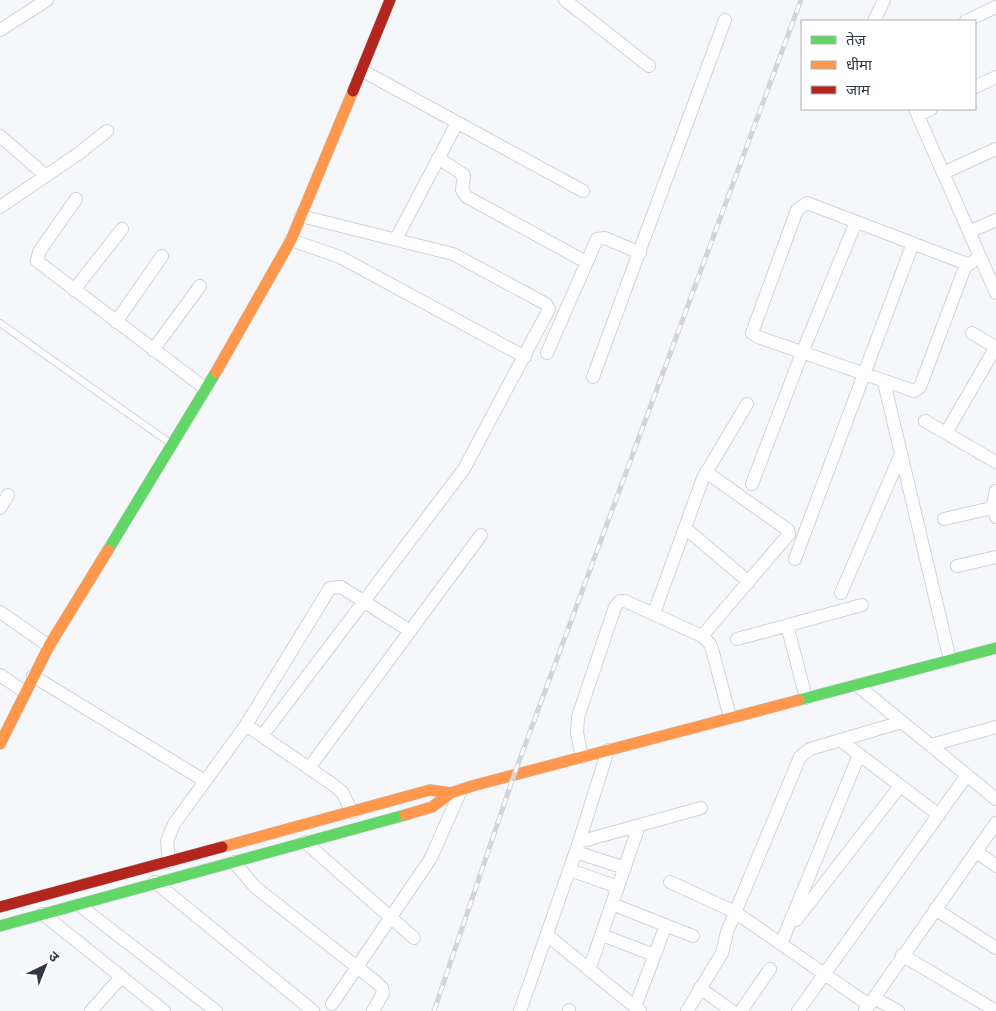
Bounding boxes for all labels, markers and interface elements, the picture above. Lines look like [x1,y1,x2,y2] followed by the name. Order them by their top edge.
[801,20,976,110] legend
[846,29,867,51] text: तेज़
[846,54,873,76] text: धीमा
[846,79,871,101] text: जाम
[20,941,70,991] north arrow
[44,946,64,967] text: उ

